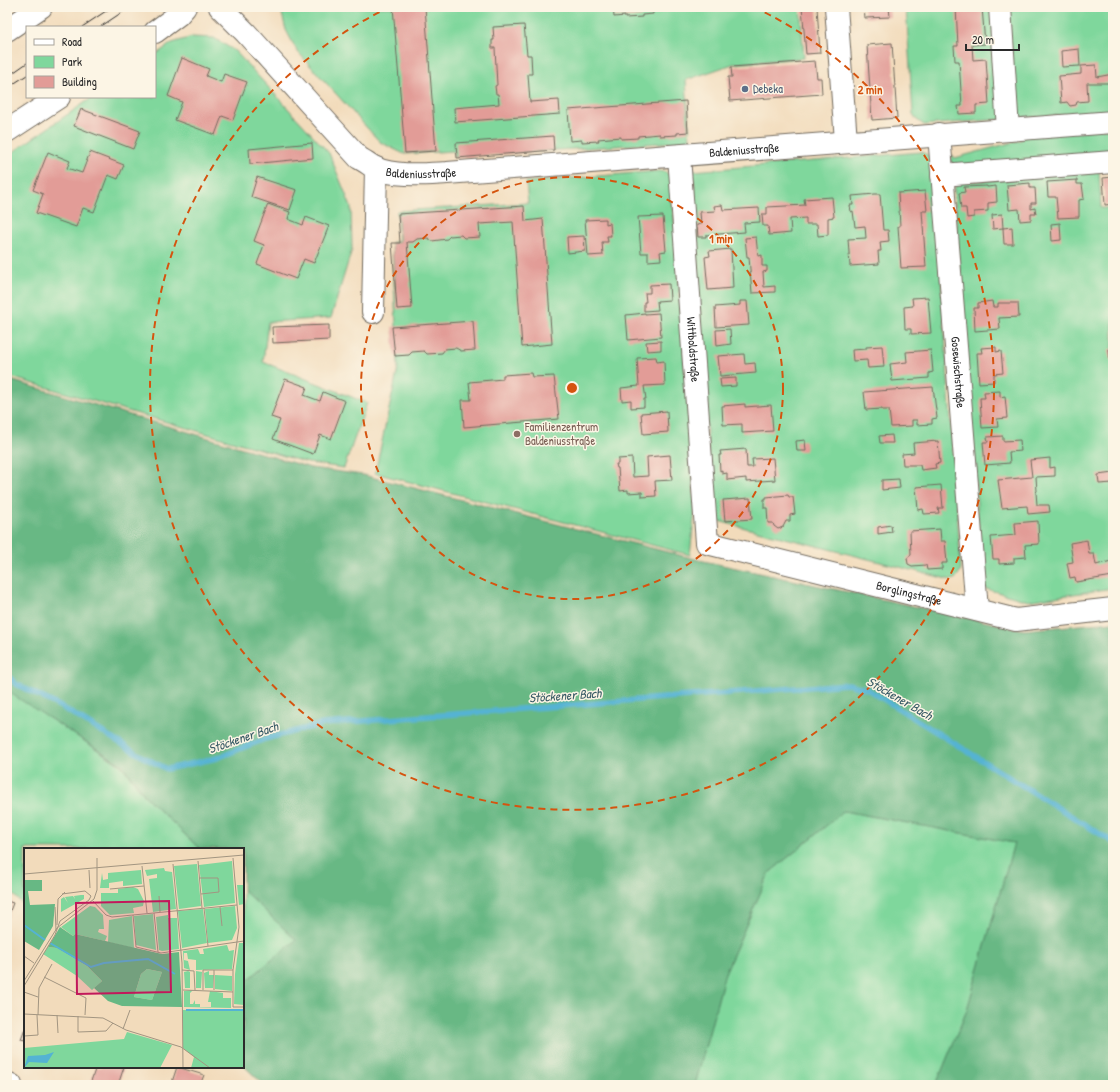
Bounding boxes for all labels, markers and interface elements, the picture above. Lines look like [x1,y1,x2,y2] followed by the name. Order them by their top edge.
[26,26,156,98] legend
[966,26,1019,52] scale bar
[972,31,994,48] text: 20 m
[62,33,82,50] text: Road
[62,53,82,70] text: Park
[62,73,97,90] text: Building
[753,80,783,97] place label: Debeka
[858,81,883,98] text: 2 min
[740,84,750,94] marker: Debeka
[708,139,780,161] street label: Baldeniusstraße
[385,163,457,182] street label: Baldeniusstraße
[709,230,733,247] text: 1 min
[683,316,704,383] street label: Wittboldstraße
[947,336,970,409] street label: Gosewischstraße
[565,381,579,395] centre of rings
[524,418,598,449] place label: Familienzentrum Baldeniusstraße
[512,429,522,439] marker: Familienzentrum Baldeniusstraße
[874,576,944,609] street label: Borglingstraße
[864,672,937,725] water label: Stöckener Bach
[528,683,603,707] water label: Stöckener Bach
[206,716,282,757] water label: Stöckener Bach
[24,848,244,1068] inset map

